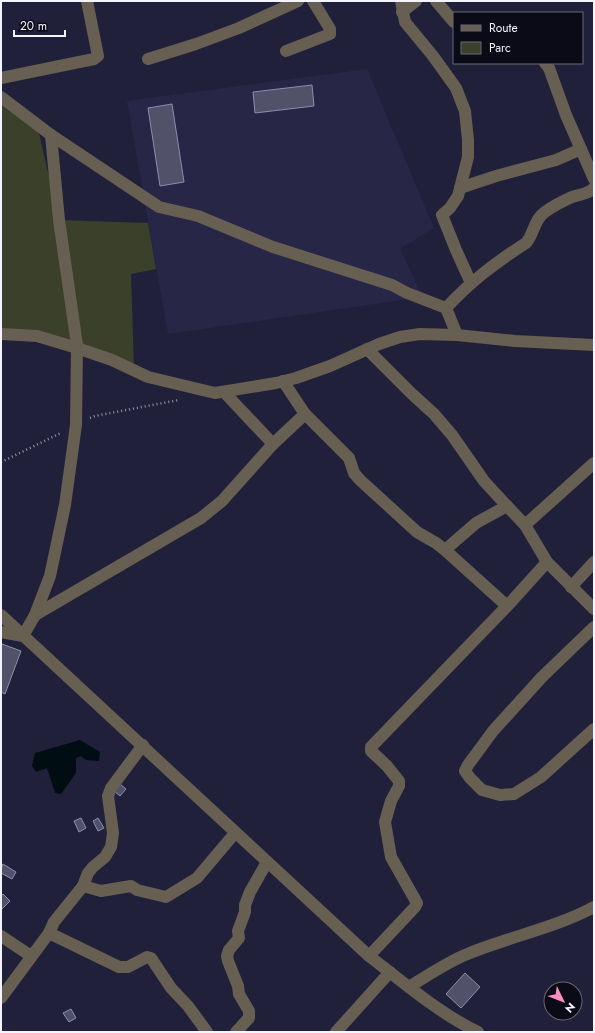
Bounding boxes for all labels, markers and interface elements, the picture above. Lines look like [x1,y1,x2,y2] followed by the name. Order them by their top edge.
[14,12,65,38] scale bar
[453,12,583,64] legend
[20,17,47,35] text: 20 m
[489,19,518,37] text: Route
[489,39,511,57] text: Parc
[543,981,583,1021] north arrow
[561,999,579,1016] text: N

